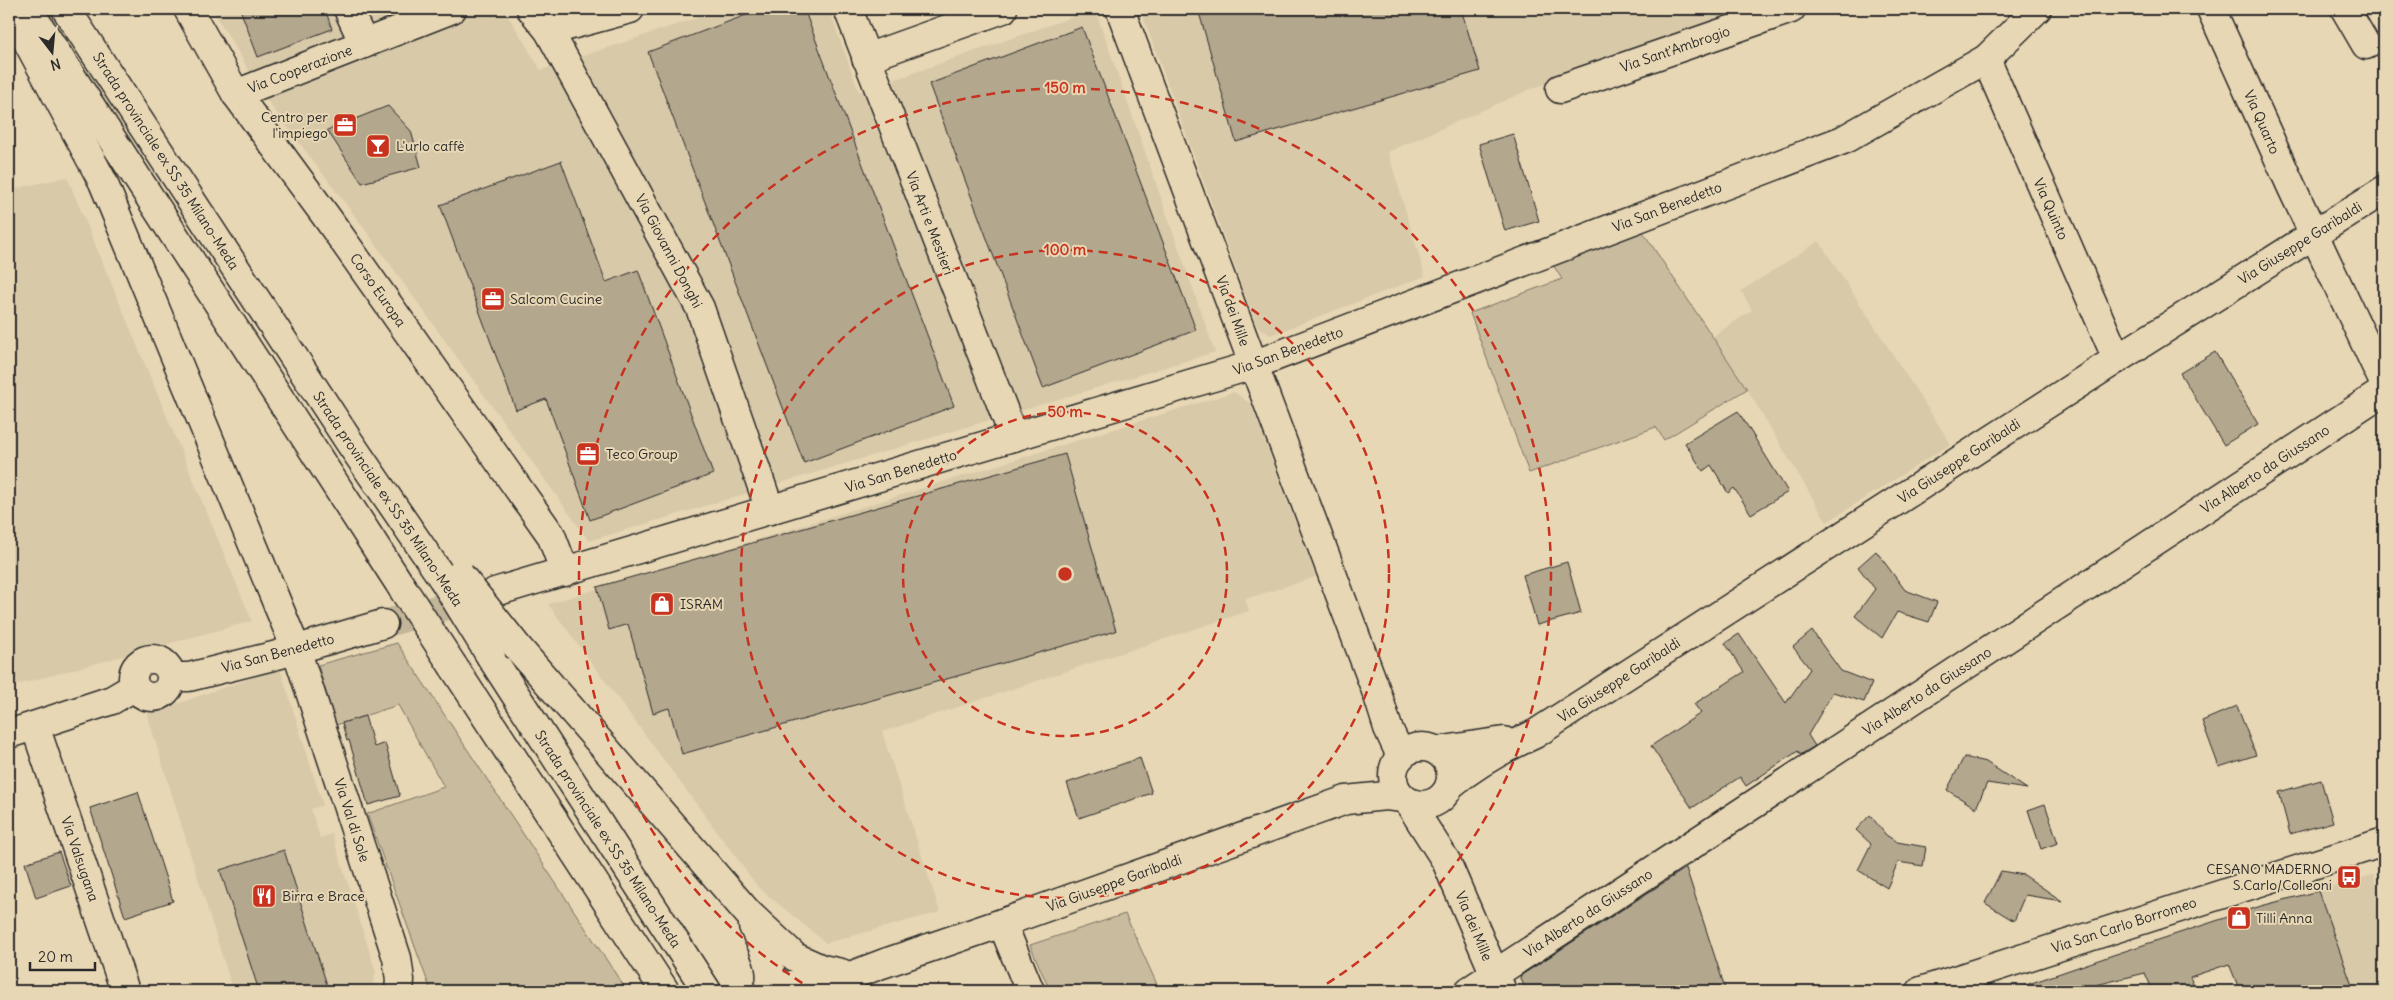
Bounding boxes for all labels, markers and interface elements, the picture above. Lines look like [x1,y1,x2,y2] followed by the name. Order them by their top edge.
[1618,22,1732,76] street label: Via Sant'Ambrogio
[28,28,78,78] north arrow
[245,41,355,97] street label: Via Cooperazione
[89,49,243,273] street label: Strada provinciale ex SS 35 Milano-Meda
[48,55,63,74] text: N
[1044,78,1086,97] text: 150 m
[2240,87,2284,157] street label: Via Quarto
[261,108,328,142] place label: Centro per l'impiego
[332,112,358,138] office icon: Centro per l'impiego
[365,133,391,159] bar icon: L'urlo caffè
[396,137,465,155] place label: L'urlo caffè
[902,169,958,277] street label: Via Arti e Mestieri
[2029,175,2073,243] street label: Via Quinto
[1610,178,1724,236] street label: Via San Benedetto
[631,191,707,311] street label: Via Giovanni Donghi
[2235,198,2365,288] street label: Via Giuseppe Garibaldi
[1044,240,1086,259] text: 100 m
[346,250,410,330] street label: Corso Europa
[1212,273,1254,349] street label: Via dei Mille
[480,286,506,312] office icon: Salcom Cucine
[510,290,602,308] place label: Salcom Cucine
[1231,323,1346,379] street label: Via San Benedetto
[309,388,467,610] street label: Strada provinciale ex SS 35 Milano-Meda
[1047,402,1083,421] text: 50 m
[1894,415,2024,507] street label: Via Giuseppe Garibaldi
[2197,421,2333,517] street label: Via Alberto da Giussano
[575,441,601,467] office icon: Teco Group
[606,445,678,463] place label: Teco Group
[843,445,959,497] street label: Via San Benedetto
[1056,565,1074,583] centre of rings
[649,591,675,617] shop icon: ISRAM
[680,595,723,613] place label: ISRAM
[220,629,336,677] street label: Via San Benedetto
[1554,634,1684,726] street label: Via Giuseppe Garibaldi
[1859,643,1995,739] street label: Via Alberto da Giussano
[531,727,685,951] street label: Strada provinciale ex SS 35 Milano-Meda
[330,776,374,864] street label: Via Val di Sole
[57,814,103,904] street label: Via Valsugana
[1044,850,1184,916] street label: Via Giuseppe Garibaldi
[2206,860,2332,894] place label: CESANO MADERNO S.Carlo/Colleoni
[2336,864,2362,890] bus stop icon: CESANO MADERNO S.Carlo/Colleoni
[1520,865,1656,961] street label: Via Alberto da Giussano
[251,883,277,909] restaurant icon: Birra e Brace
[282,887,365,905] place label: Birra e Brace
[1451,889,1497,963] street label: Via dei Mille
[2049,893,2199,957] street label: Via San Carlo Borromeo
[2226,905,2252,931] shop icon: Tilli Anna
[2256,909,2312,927] place label: Tilli Anna
[30,940,95,972] scale bar
[38,947,73,966] text: 20 m

